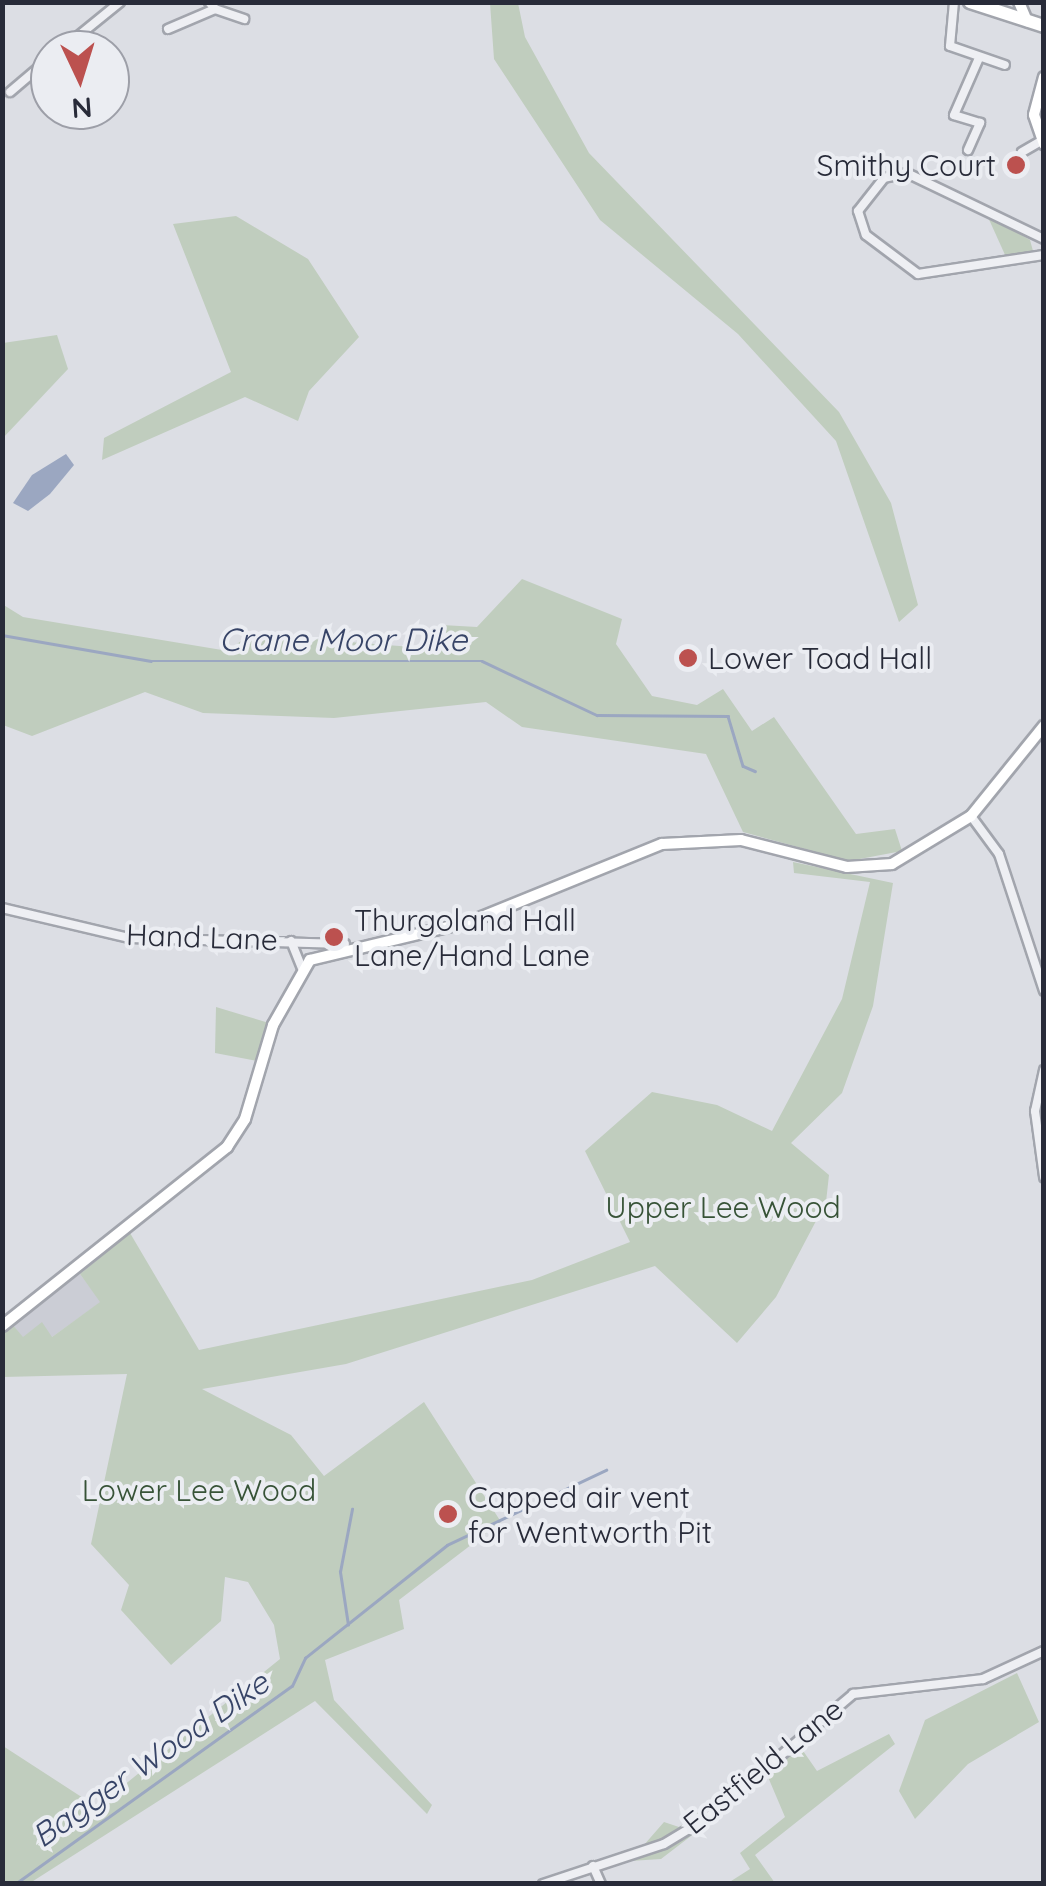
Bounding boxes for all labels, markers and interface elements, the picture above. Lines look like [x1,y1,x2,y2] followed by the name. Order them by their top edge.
[30,30,130,130] north arrow
[70,90,93,127] text: N
[817,147,996,183] place label: Smithy Court
[1005,154,1027,176] marker: Smithy Court
[219,620,467,658] water label: Crane Moor Dike
[708,640,932,676] place label: Lower Toad Hall
[677,647,699,669] marker: Lower Toad Hall
[354,902,590,972] place label: Thurgoland Hall Lane/Hand Lane
[125,916,279,958] street label: Hand Lane
[323,926,345,948] marker: Thurgoland Hall Lane/Hand Lane
[605,1189,841,1225] park label: Upper Lee Wood
[82,1472,316,1508] park label: Lower Lee Wood
[468,1479,712,1550] place label: Capped air vent for Wentworth Pit
[437,1503,459,1525] marker: Capped air vent for Wentworth Pit
[24,1663,276,1855] water label: Bagger Wood Dike
[676,1691,850,1841] street label: Eastfield Lane

